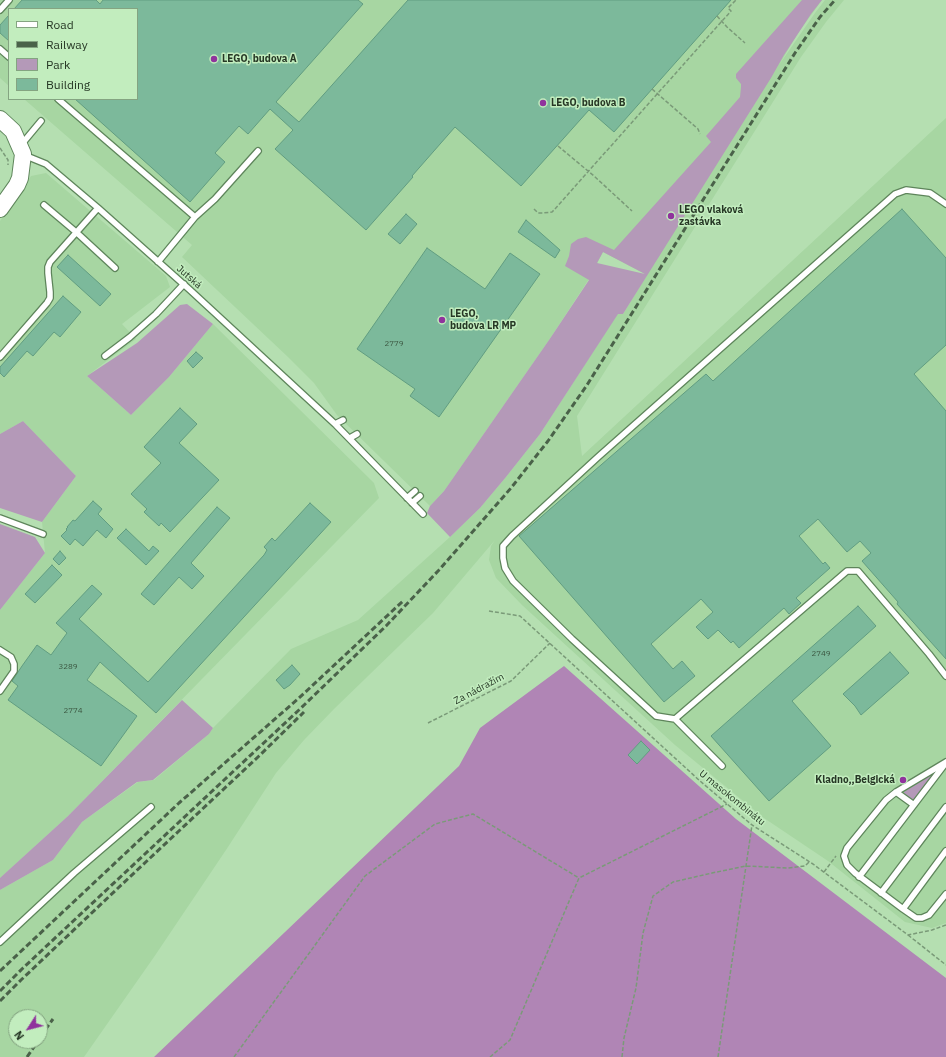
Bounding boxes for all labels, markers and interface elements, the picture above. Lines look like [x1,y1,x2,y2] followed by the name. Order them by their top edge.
[8,8,138,100] legend
[46,17,74,32] text: Road
[46,37,88,52] text: Railway
[222,53,297,65] place label: LEGO, budova A
[209,54,219,64] marker: LEGO, budova A
[46,57,70,72] text: Park
[46,77,90,92] text: Building
[551,97,625,109] place label: LEGO, budova B
[538,98,548,108] marker: LEGO, budova B
[679,204,743,228] place label: LEGO vlaková zastávka
[666,211,676,221] marker: LEGO vlaková zastávka
[174,263,204,291] street label: Jutská
[450,308,516,332] place label: LEGO, budova LR MP
[437,315,447,325] marker: LEGO, budova LR MP
[384,339,404,349] house number: 2779
[811,649,831,659] house number: 2749
[58,662,78,672] house number: 3289
[452,671,506,707] street label: Za nádražím
[63,706,83,716] house number: 2774
[697,768,767,828] street label: U masokombinátu
[815,774,895,786] place label: Kladno,,Belgická
[898,775,908,785] marker: Kladno,,Belgická
[8,1009,48,1049] north arrow
[11,1028,27,1043] text: N

